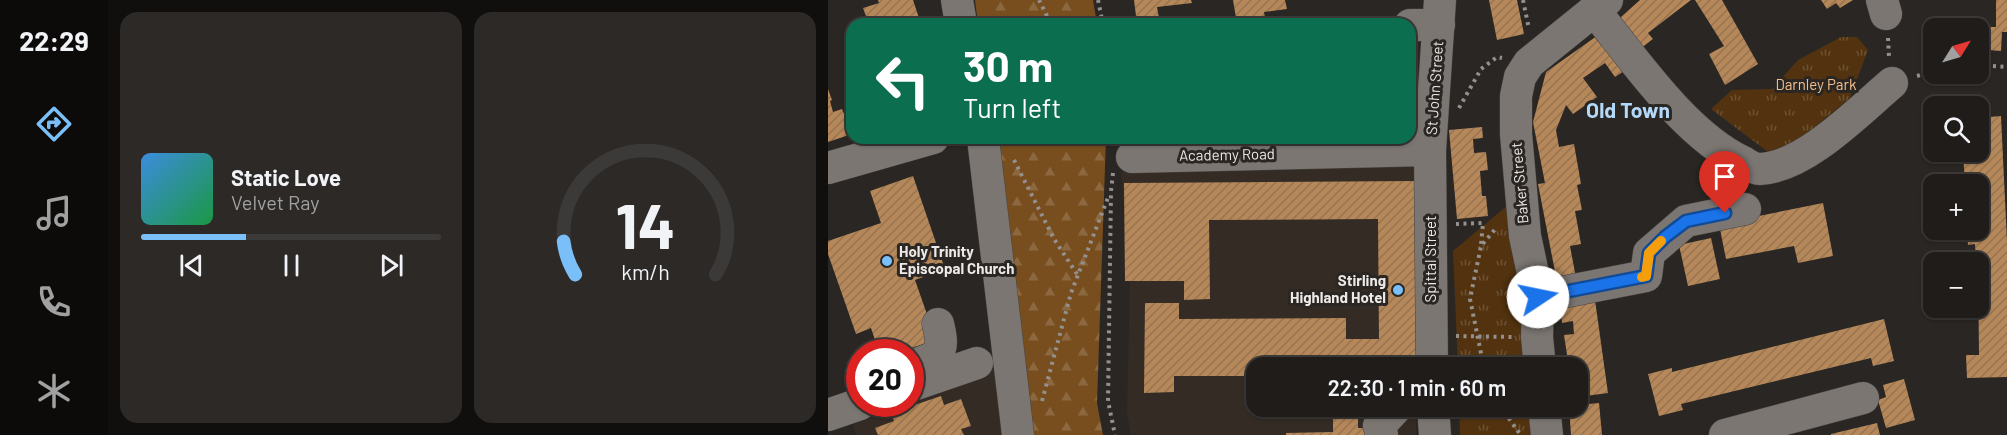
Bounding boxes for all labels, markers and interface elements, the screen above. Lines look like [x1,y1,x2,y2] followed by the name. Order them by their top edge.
[1923,18,1989,84] north arrow
[1923,18,1989,318] map controls
[19,24,89,56] text: 22:29
[963,40,1053,90] text: 30 m
[1422,40,1446,136] street label: St John Street
[864,42,942,120] icon: left
[1775,75,1857,93] park label: Darnley Park
[963,91,1061,123] text: Turn left
[1923,96,1989,162] button: search
[1586,97,1670,122] district label: Old Town
[33,103,75,145] icon: directions
[1506,142,1532,225] street label: Baker Street
[1179,144,1275,164] street label: Academy Road
[1699,151,1750,213] pin
[1708,160,1741,193] icon: arrive
[231,164,341,190] text: Static Love
[1923,174,1989,240] button: +
[615,187,675,261] text: 14
[231,190,320,214] text: Velvet Ray
[33,192,75,234] icon: music
[1421,216,1439,302] street label: Spittal Street
[899,242,1014,277] place label: Holy Trinity Episcopal Church
[175,249,208,282] icon: previous
[275,249,308,282] icon: pause
[375,249,408,282] icon: next
[1923,252,1989,318] button: −
[880,254,894,268] marker: Holy Trinity Episcopal Church
[621,259,669,284] text: km/h
[1506,265,1570,329] position arrow
[1290,271,1386,306] place label: Stirling Highland Hotel
[33,281,75,323] icon: phone
[1391,283,1405,297] marker: Stirling Highland Hotel
[846,339,924,417] speed limit sign: 20
[33,370,75,412] icon: climate
[1328,374,1506,400] text: 22:30 · 1 min · 60 m

